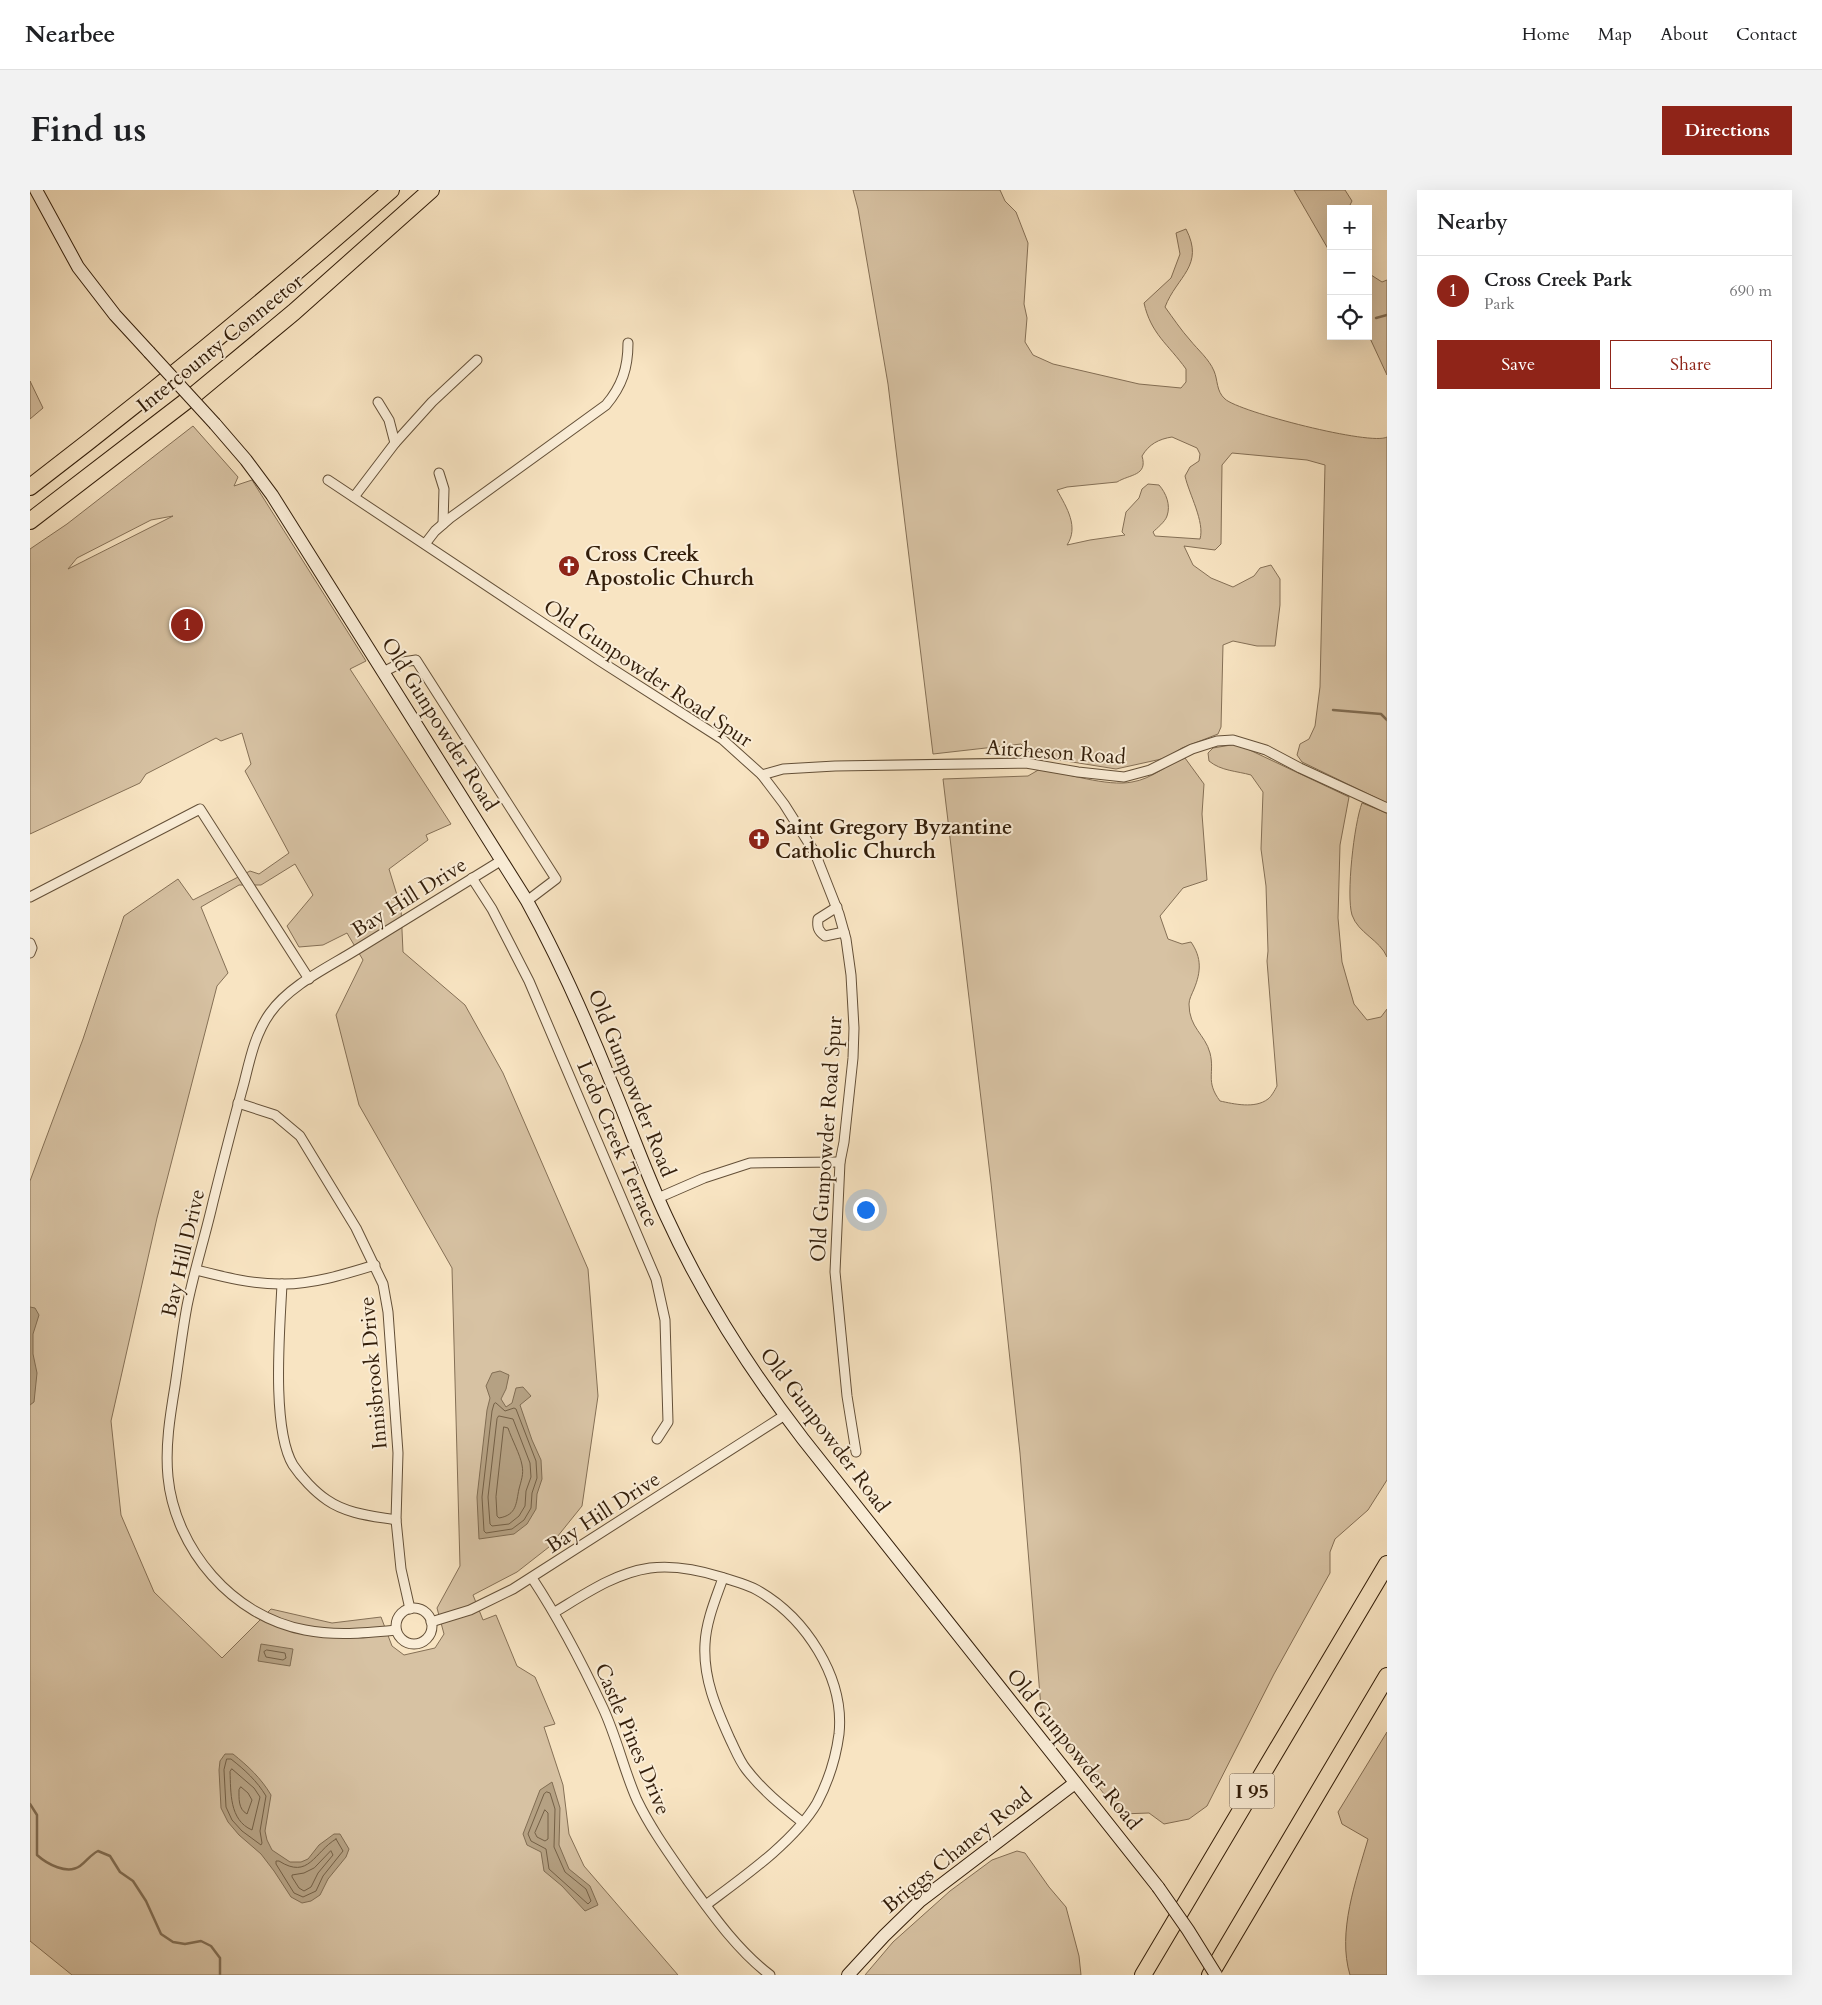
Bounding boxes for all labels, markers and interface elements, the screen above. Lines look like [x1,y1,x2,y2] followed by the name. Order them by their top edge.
[25,18,115,51] text: Nearbee
[1522,22,1570,47] text: Home
[1598,22,1632,47] text: Map
[1660,22,1708,47] text: About
[1736,22,1797,47] text: Contact
[30,106,146,154] text: Find us
[1662,106,1792,155] button: Directions
[1327,205,1372,340] map controls
[1327,205,1372,250] button: +
[1437,208,1508,237] text: Nearby
[1327,250,1372,295] button: −
[131,267,310,420] street label: Intercounty Connector
[1484,267,1632,293] text: Cross Creek Park
[1449,280,1457,302] text: 1
[1730,280,1772,302] text: 690 m
[1484,293,1515,315] text: Park
[1327,295,1372,340] button: locate
[1437,340,1600,389] button: Save
[1610,340,1772,389] button: Share
[585,540,754,593] place label: Cross Creek Apostolic Church
[557,554,581,578] church icon: Cross Creek Apostolic Church
[537,592,758,755] street label: Old Gunpowder Road Spur
[171,606,203,644] pin: 1
[374,632,505,817] street label: Old Gunpowder Road
[985,733,1127,772] street label: Aitcheson Road
[775,813,1012,866] place label: Saint Gregory Byzantine Catholic Church
[747,827,771,851] church icon: Saint Gregory Byzantine Catholic Church
[346,851,472,944] street label: Bay Hill Drive
[581,985,682,1181] street label: Old Gunpowder Road
[803,1015,850,1263] street label: Old Gunpowder Road Spur
[569,1056,666,1232] street label: Ledo Creek Terrace
[155,1186,212,1320] street label: Bay Hill Drive
[853,1197,879,1223] your location
[352,1295,395,1451] street label: Innisbrook Drive
[753,1342,896,1519] street label: Old Gunpowder Road
[541,1465,666,1560] street label: Bay Hill Drive
[587,1659,678,1820] street label: Castle Pines Drive
[999,1663,1148,1836] street label: Old Gunpowder Road
[1230,1774,1274,1808] road number: I 95
[876,1781,1038,1920] street label: Briggs Chaney Road

